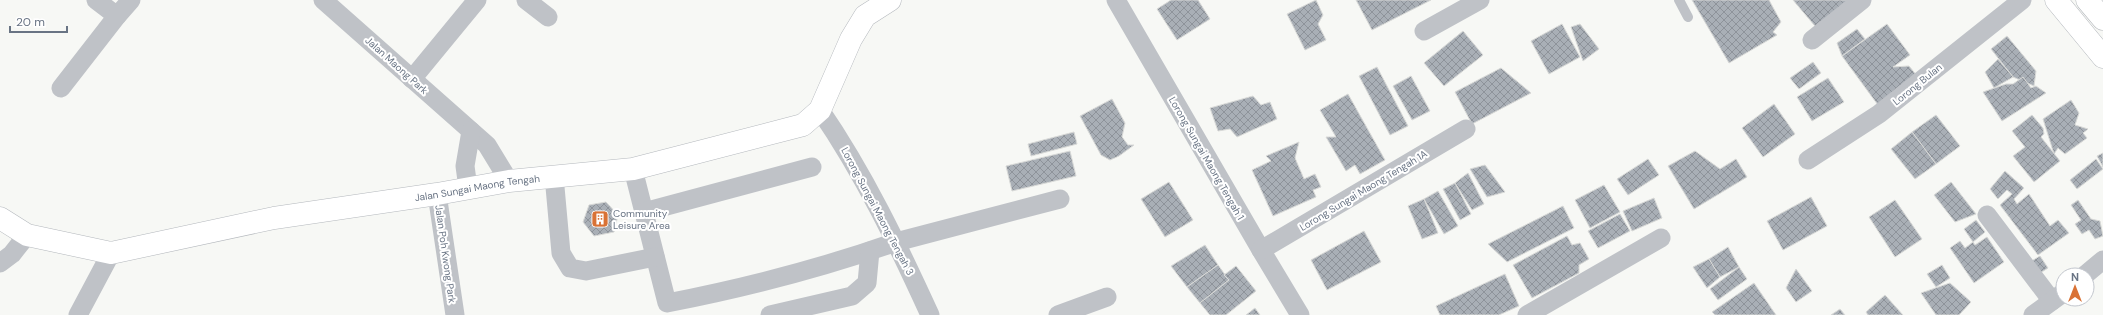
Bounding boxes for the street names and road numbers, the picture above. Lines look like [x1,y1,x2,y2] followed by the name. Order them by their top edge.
[363,34,431,97] street label: Jalan Maong Park
[1890,60,1945,108] street label: Lorong Bulan
[1166,94,1247,222] street label: Lorong Sungai Maong Tengah 1
[838,145,917,277] street label: Lorong Sungai Maong Tengah 3
[1297,147,1430,234] street label: Lorong Sungai Maong Tengah 1A
[414,172,541,204] street label: Jalan Sungai Maong Tengah
[432,204,459,304] street label: Jalan Poh Kwong Park

